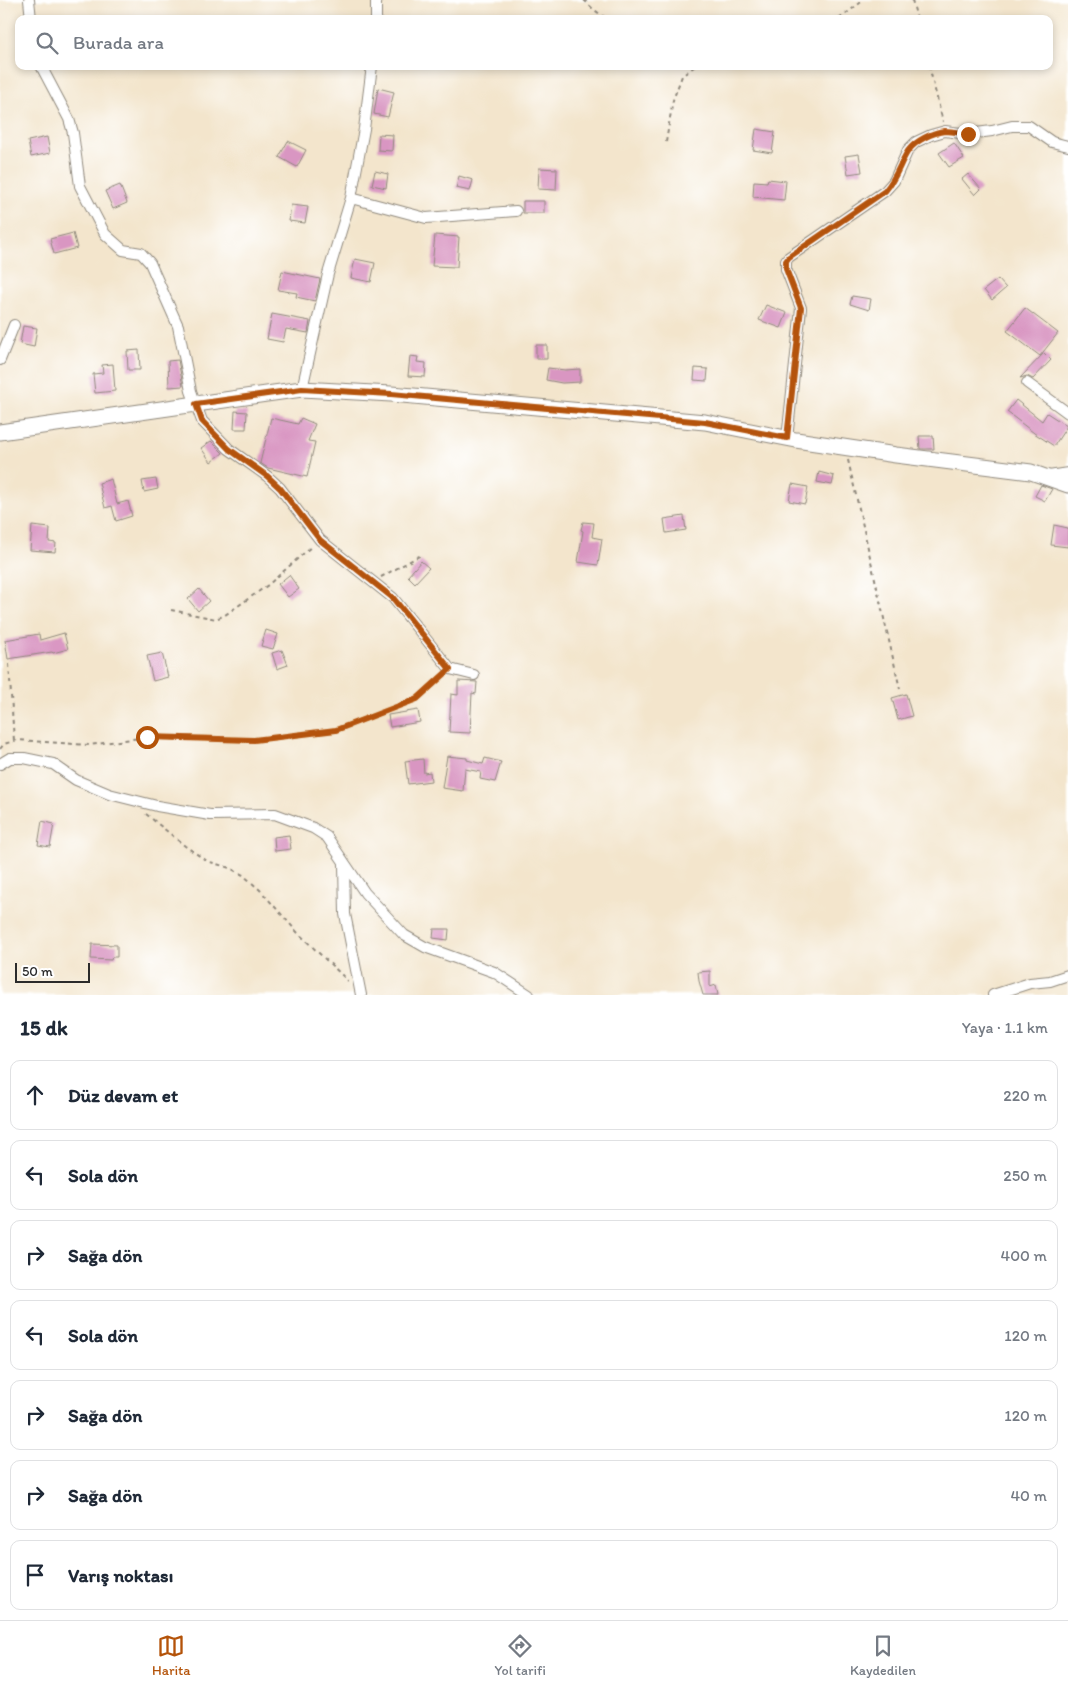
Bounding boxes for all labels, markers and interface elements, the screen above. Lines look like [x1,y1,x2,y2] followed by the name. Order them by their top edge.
[15,15,1053,70] search box
[33,29,61,57] icon: search
[73,31,164,54] text: Burada ara
[957,123,980,146] route end
[136,726,159,749] route start
[15,960,90,983] scale bar
[22,963,53,980] text: 50 m
[20,1015,68,1040] text: 15 dk
[962,1018,1048,1037] text: Yaya · 1.1 km
[21,1081,49,1109] icon: ahead
[68,1084,178,1107] text: Düz devam et
[1003,1086,1047,1105] text: 220 m
[21,1161,49,1189] icon: left
[68,1164,138,1187] text: Sola dön
[1003,1166,1047,1185] text: 250 m
[21,1241,49,1269] icon: right
[68,1244,142,1267] text: Sağa dön
[1001,1246,1047,1265] text: 400 m
[21,1321,49,1349] icon: left
[68,1324,138,1347] text: Sola dön
[1004,1326,1047,1345] text: 120 m
[21,1401,49,1429] icon: right
[68,1404,142,1427] text: Sağa dön
[1004,1406,1047,1425] text: 120 m
[21,1481,49,1509] icon: right
[68,1484,142,1507] text: Sağa dön
[1010,1486,1047,1505] text: 40 m
[21,1561,49,1589] icon: arrive
[68,1564,173,1587] text: Varış noktası
[152,1632,191,1679] tab: Harita
[495,1632,546,1679] tab: Yol tarifi
[850,1632,916,1679] tab: Kaydedilen

